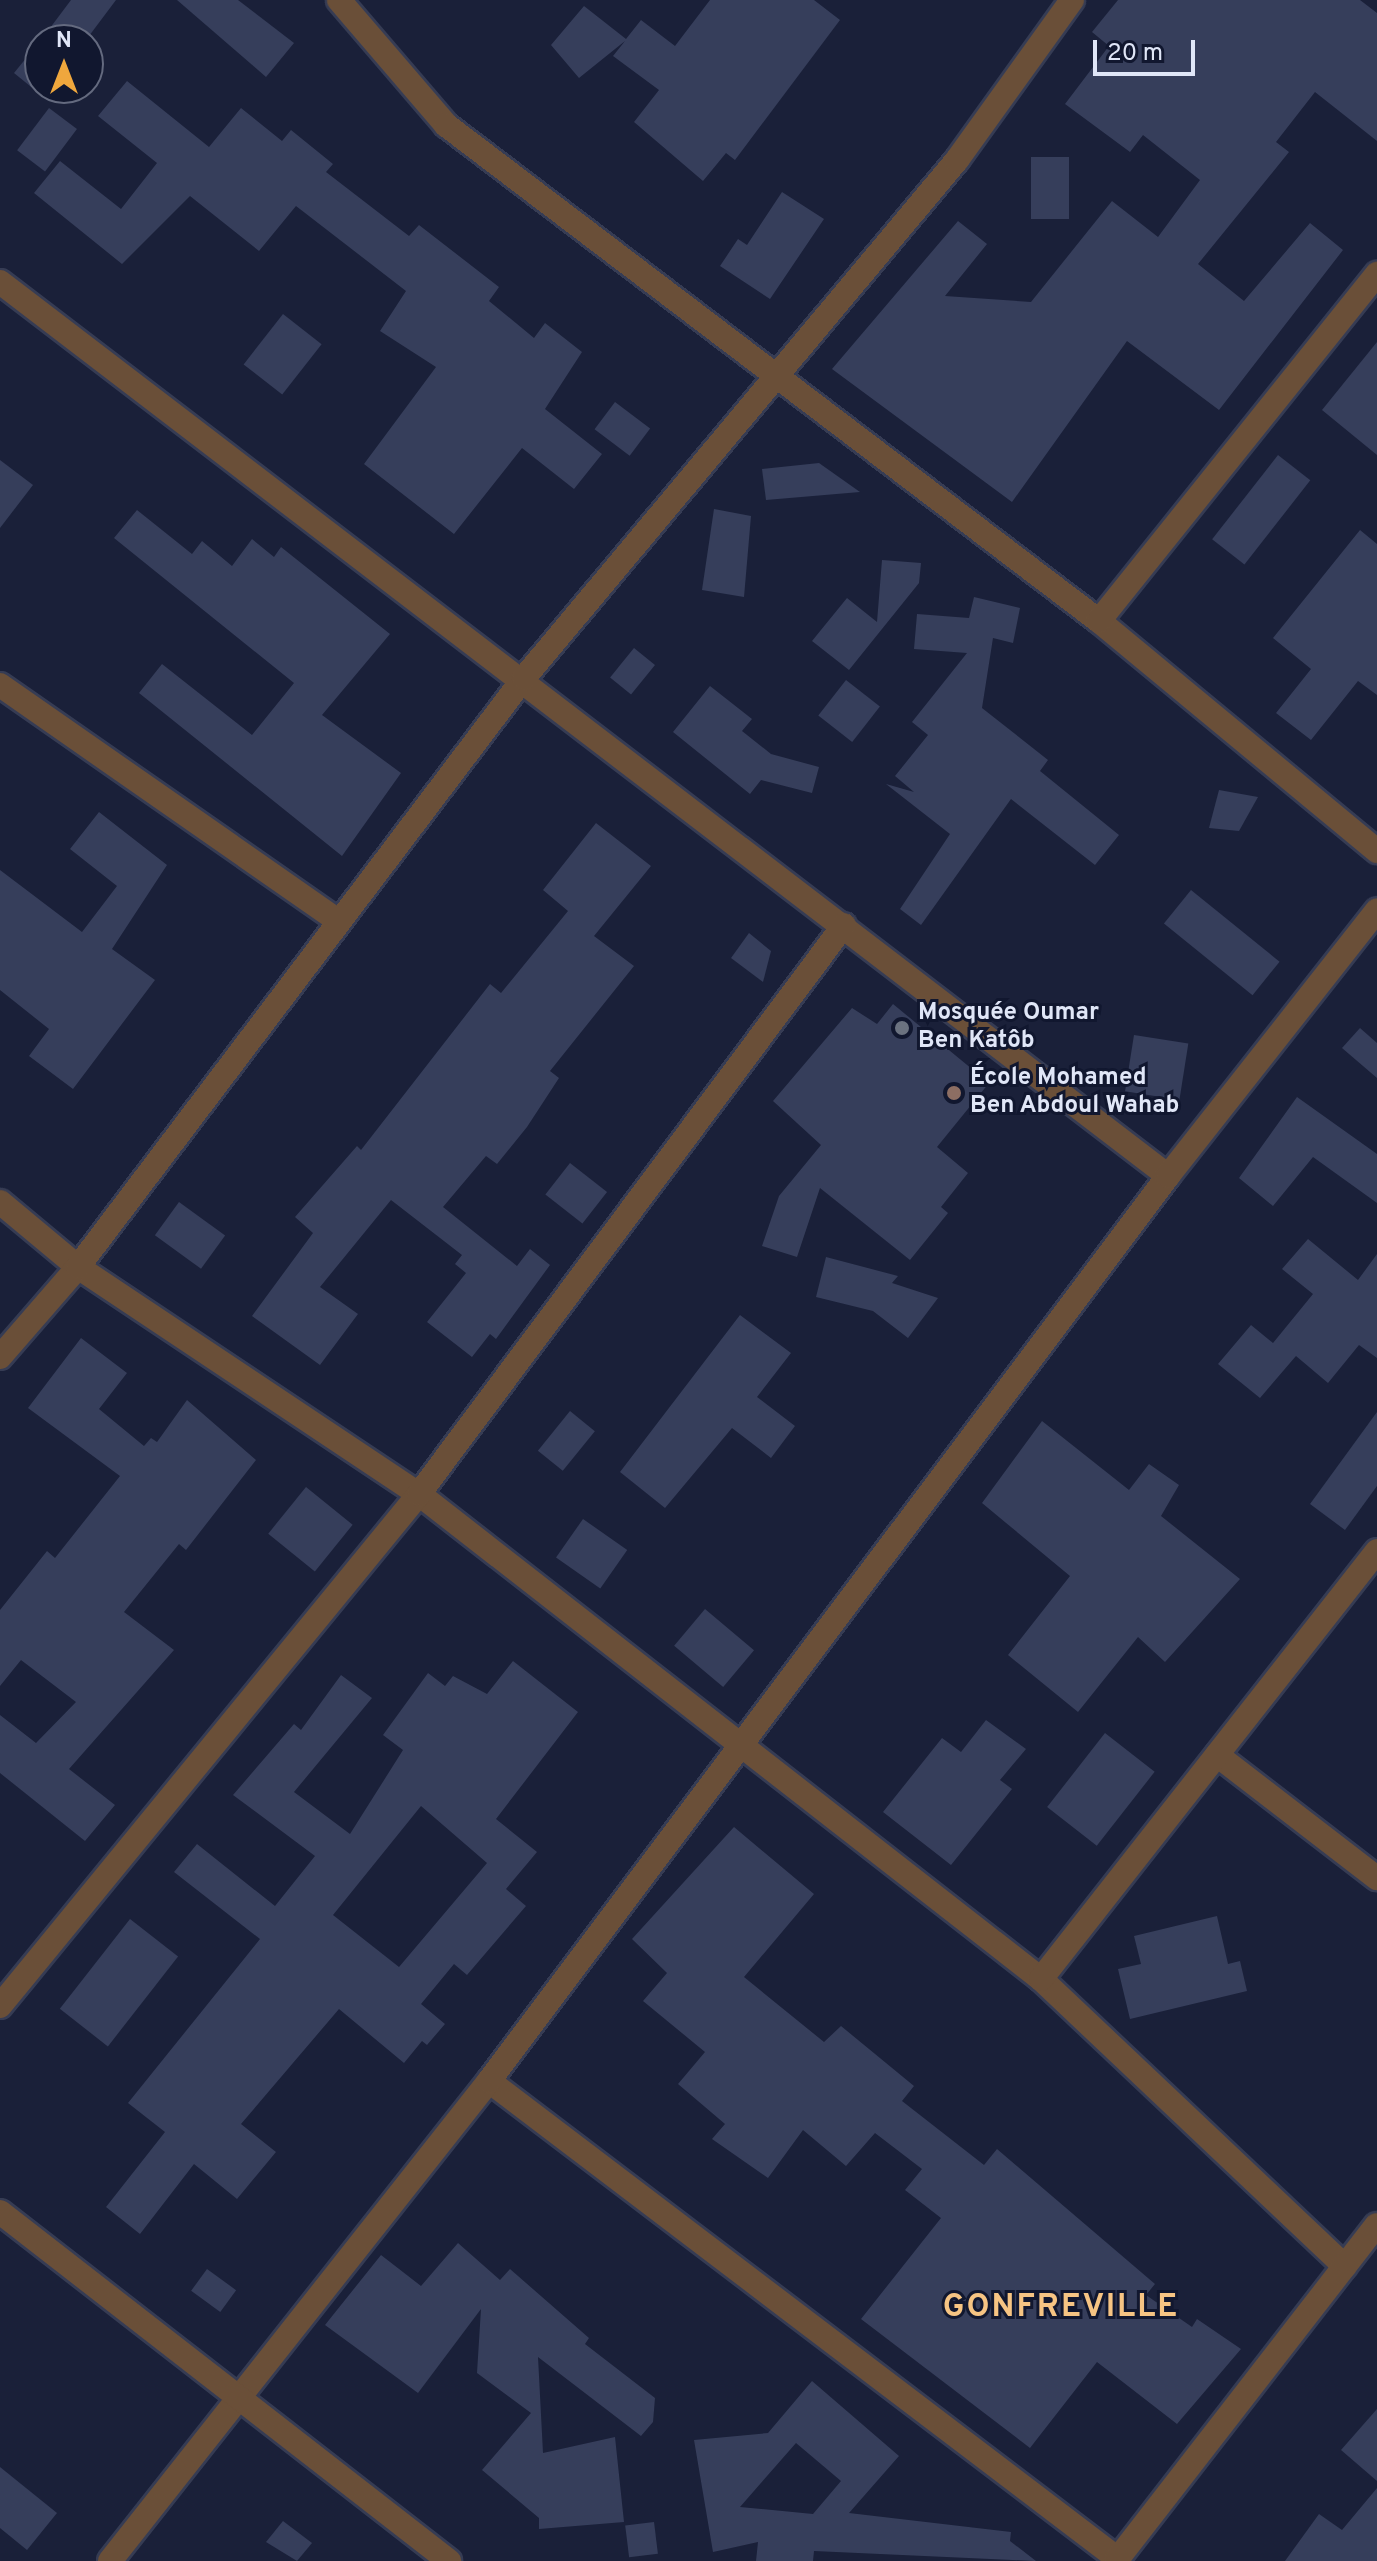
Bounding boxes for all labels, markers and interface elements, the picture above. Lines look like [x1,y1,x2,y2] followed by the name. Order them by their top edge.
[24,24,104,104] north arrow
[1097,24,1199,74] scale bar
[56,28,72,55] text: N
[1107,39,1163,69] text: 20 m
[918,1000,1099,1056] place label: Mosquée Oumar Ben Katôb
[893,1019,911,1037] marker: Mosquée Oumar Ben Katôb
[970,1065,1180,1121] place label: École Mohamed Ben Abdoul Wahab
[945,1084,963,1102] marker: École Mohamed Ben Abdoul Wahab
[943,2289,1179,2327] district label: GONFREVILLE

